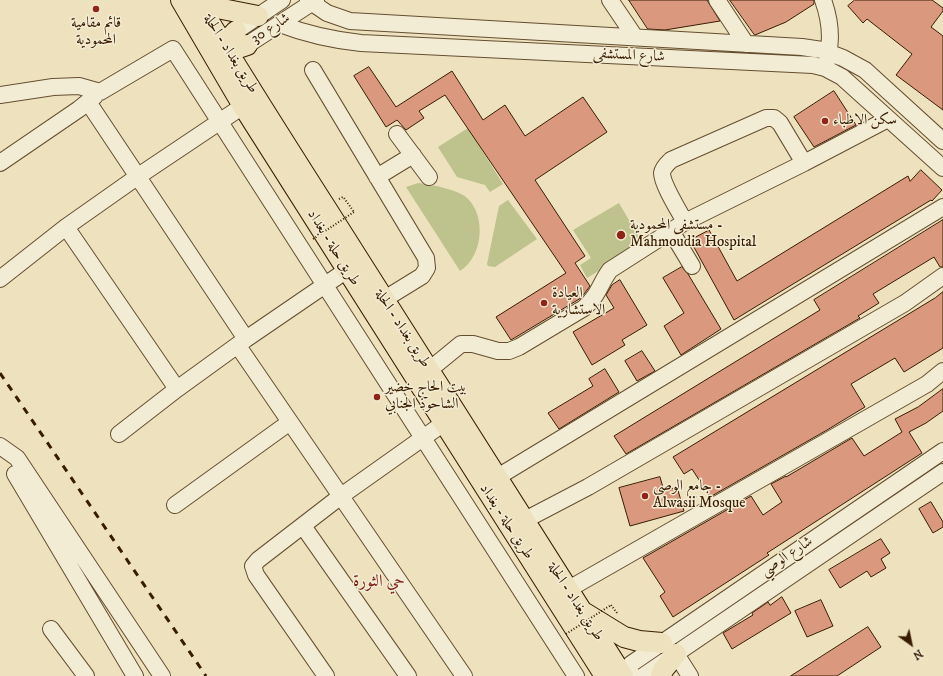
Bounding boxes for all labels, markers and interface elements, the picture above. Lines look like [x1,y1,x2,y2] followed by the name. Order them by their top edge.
[91,4,101,14] marker: قائم مقامية المحمودية
[248,10,294,48] street label: شارع 30
[198,11,262,97] street label: طريق بغداد - الحلة
[71,15,121,50] place label: قائم مقامية المحمودية
[593,45,665,67] street label: شارع المستشفى
[833,112,897,130] place label: سكن الاطباء
[820,116,830,126] marker: سكن الاطباء
[302,207,364,289] street label: طريق حلة - بغداد
[630,217,756,252] place label: مستشفى المحمودية - Mahmoudia Hospital
[615,229,627,241] marker: مستشفى المحمودية - Mahmoudia Hospital
[552,285,605,320] place label: العيادة الاستشارية
[370,286,434,372] street label: طريق بغداد - الحلة
[539,298,549,308] marker: العيادة الاستشارية
[385,379,467,414] place label: بيت الحاج خضير الشاحوذ الجنابي
[372,392,382,402] marker: بيت الحاج خضير الشاحوذ الجنابي
[653,478,746,513] place label: جامع الوصي - Alwasii Mosque
[475,481,537,563] street label: طريق حلة - بغداد
[640,491,650,501] marker: جامع الوصي - Alwasii Mosque
[757,533,817,581] street label: شارع الوصي
[543,559,607,645] street label: طريق بغداد - الحلة
[353,572,405,592] district label: حي الثورة
[891,624,931,664] north arrow
[910,646,925,662] text: N

